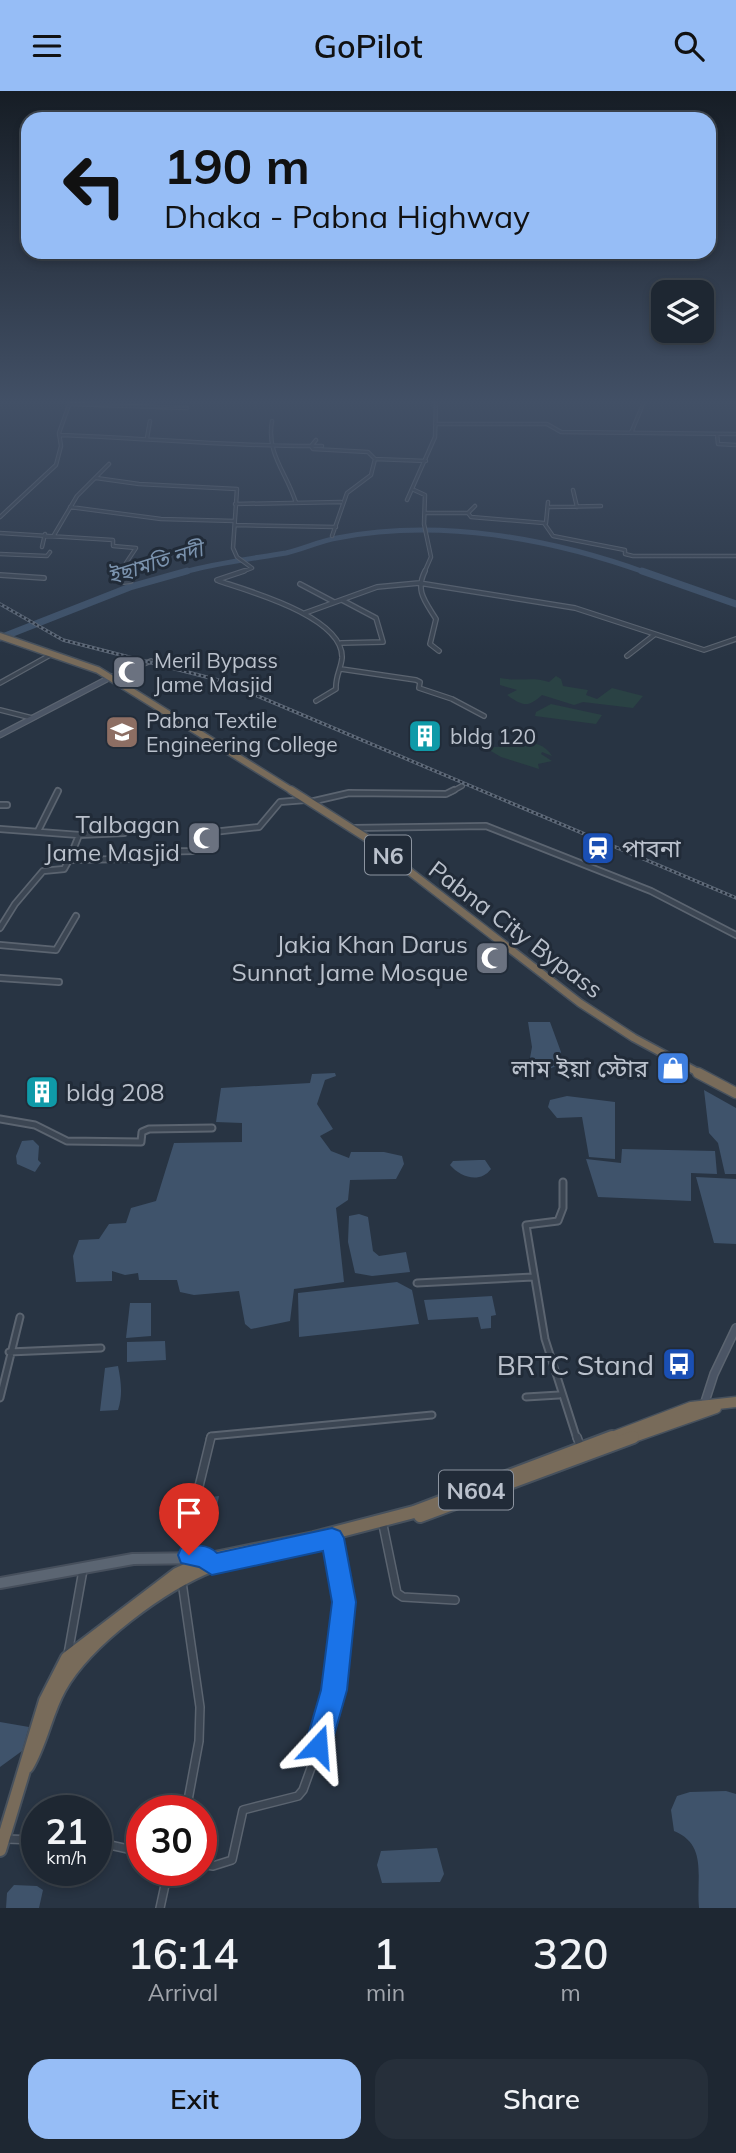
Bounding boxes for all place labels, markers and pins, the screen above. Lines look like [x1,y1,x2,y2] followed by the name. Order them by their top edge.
[154,647,278,697] place label: Meril Bypass Jame Masjid
[110,653,148,691] mosque icon: Meril Bypass Jame Masjid
[146,707,338,757] place label: Pabna Textile Engineering College
[103,713,141,751] school or university icon: Pabna Textile Engineering College
[406,717,444,755] building icon: bldg 120
[450,723,536,749] place label: bldg 120
[45,809,180,867] place label: Talbagan Jame Masjid
[185,819,223,857] mosque icon: Talbagan Jame Masjid
[579,829,617,867] station icon: পাবনা
[622,833,681,863] place label: পাবনা
[232,929,468,987] place label: Jakia Khan Darus Sunnat Jame Mosque
[473,939,511,977] mosque icon: Jakia Khan Darus Sunnat Jame Mosque
[654,1049,692,1087] shop icon: লাম ইয়া স্টোর
[511,1053,649,1083] place label: লাম ইয়া স্টোর
[23,1073,61,1111] building icon: bldg 208
[66,1077,164,1107] place label: bldg 208
[660,1345,698,1383] bus stop icon: BRTC Stand
[497,1347,654,1382] place label: BRTC Stand
[159,1483,219,1555] pin

